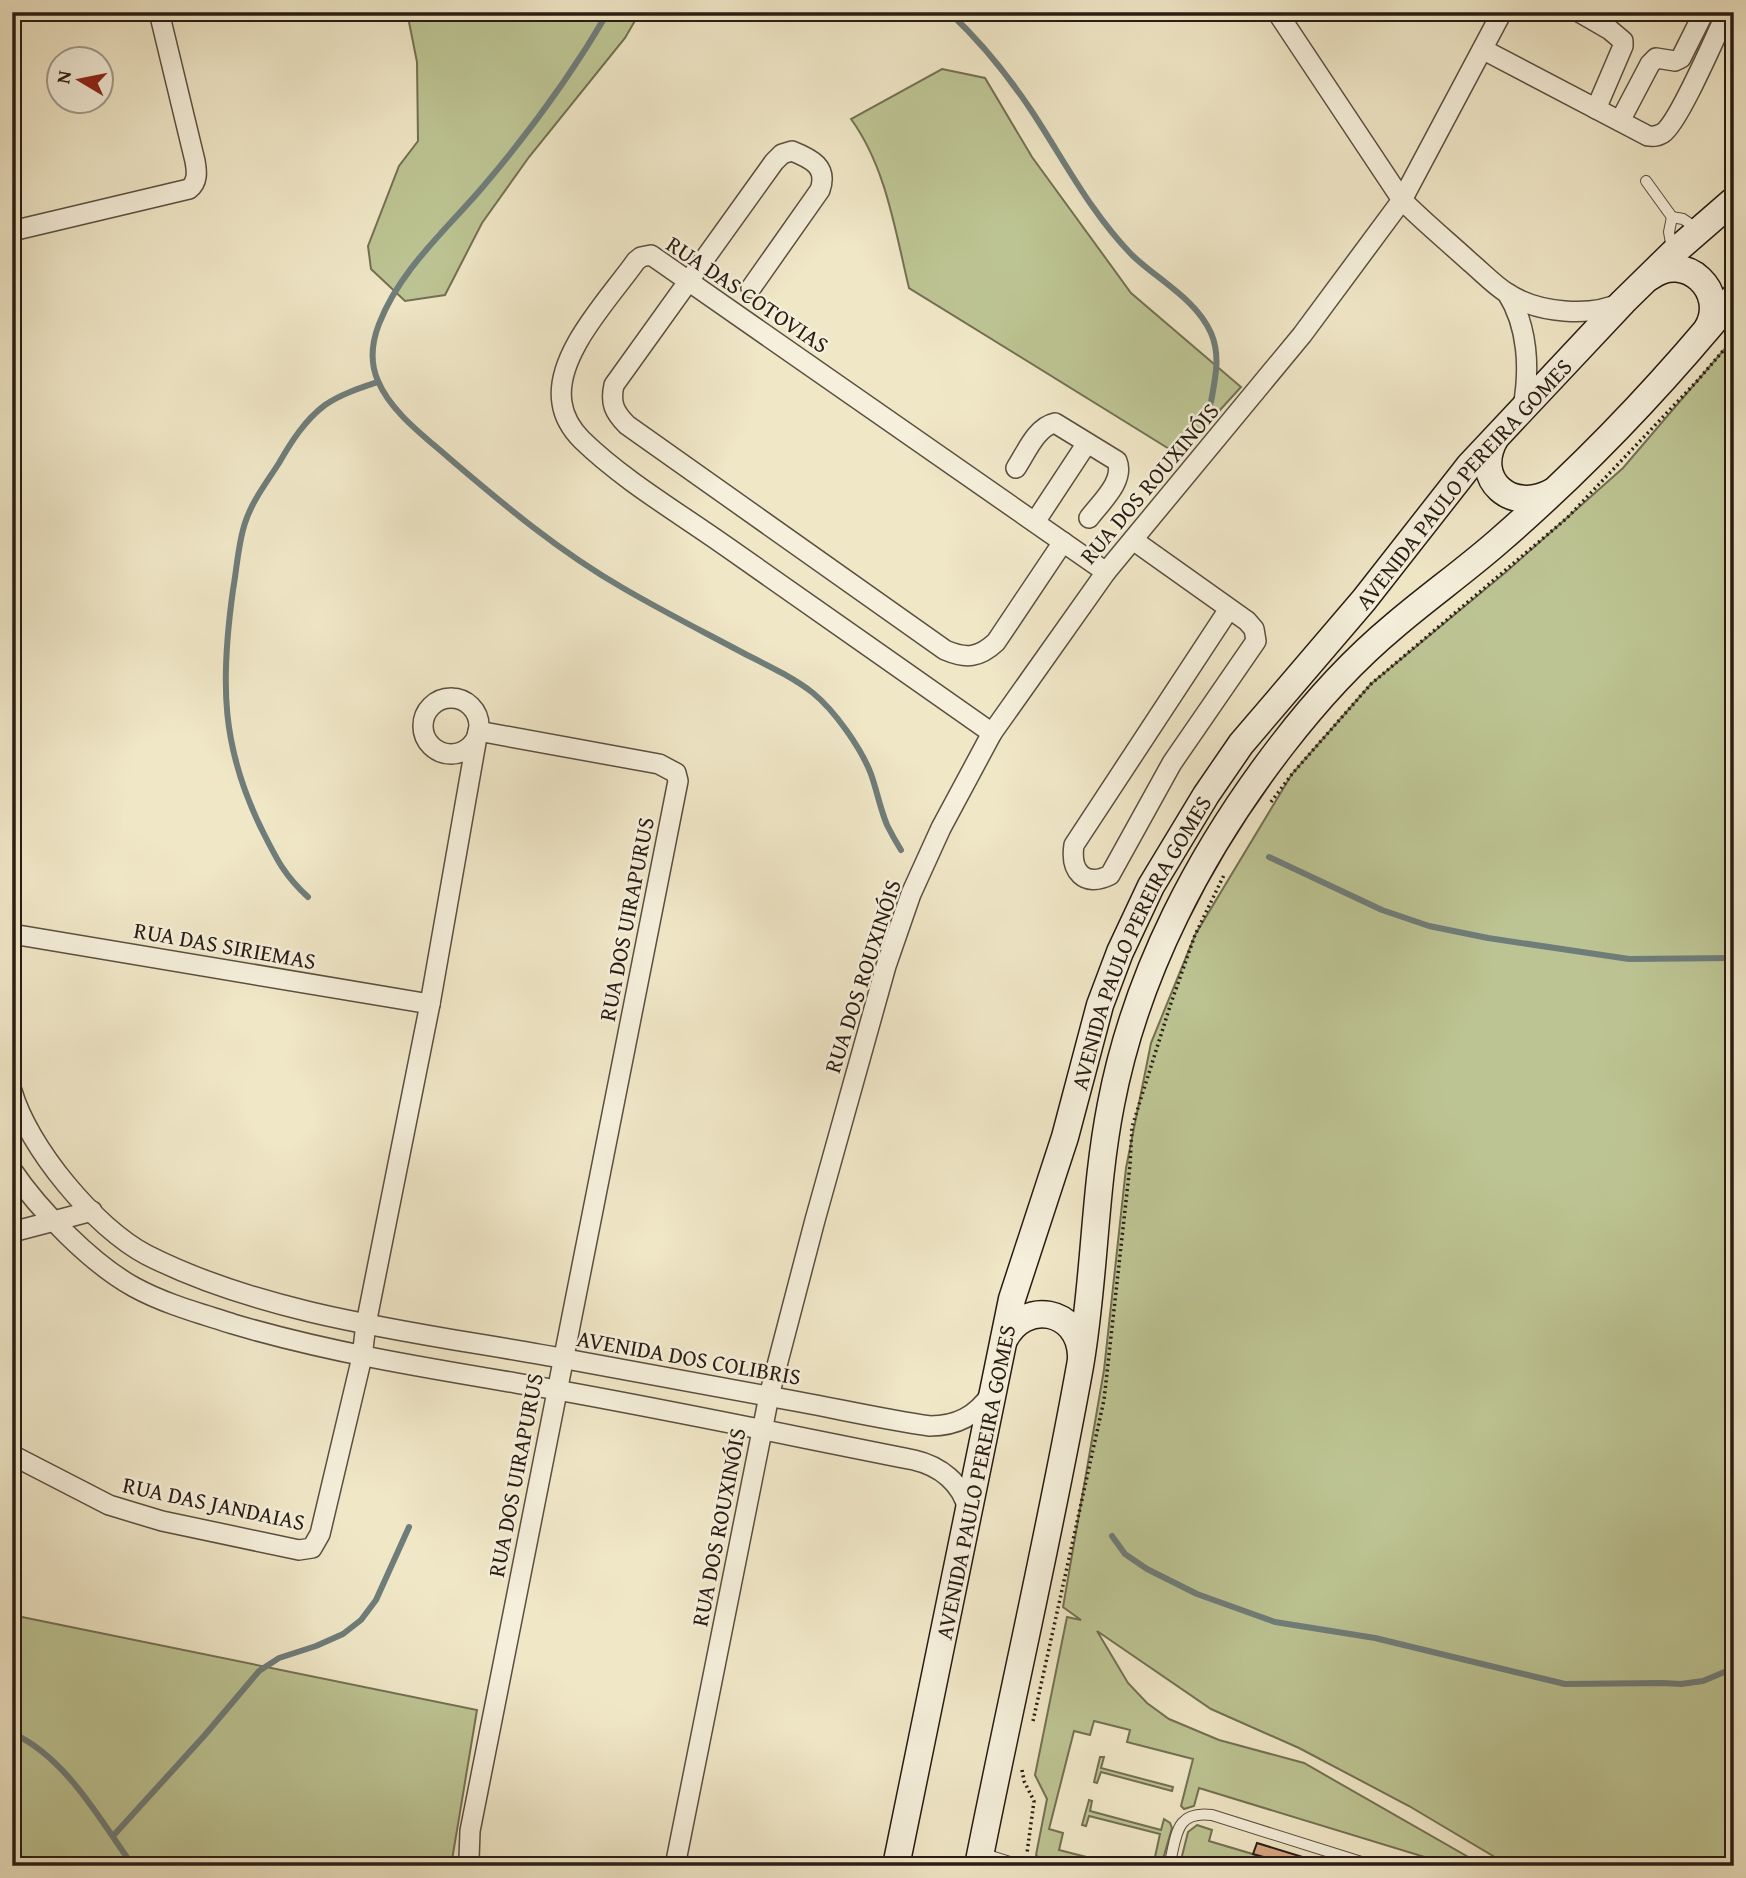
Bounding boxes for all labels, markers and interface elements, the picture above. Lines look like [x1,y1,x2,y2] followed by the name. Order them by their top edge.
[46,46,116,116] north arrow
[48,68,78,86] text: N
[660,227,836,361] street label: RUA DAS COTOVIAS
[1347,350,1579,616] street label: AVENIDA PAULO PEREIRA GOMES
[1072,395,1226,571] street label: RUA DOS ROUXINÓIS
[1062,789,1219,1093] street label: AVENIDA PAULO PEREIRA GOMES
[590,814,662,1024] street label: RUA DOS UIRAPURUS
[815,875,909,1077] street label: RUA DOS ROUXINÓIS
[131,913,319,977] street label: RUA DAS SIRIEMAS
[574,1321,804,1393] street label: AVENIDA DOS COLIBRIS
[926,1322,1023,1642] street label: AVENIDA PAULO PEREIRA GOMES
[479,1370,551,1580] street label: RUA DOS UIRAPURUS
[683,1425,753,1629] street label: RUA DOS ROUXINÓIS
[120,1468,308,1538] street label: RUA DAS JANDAIAS

